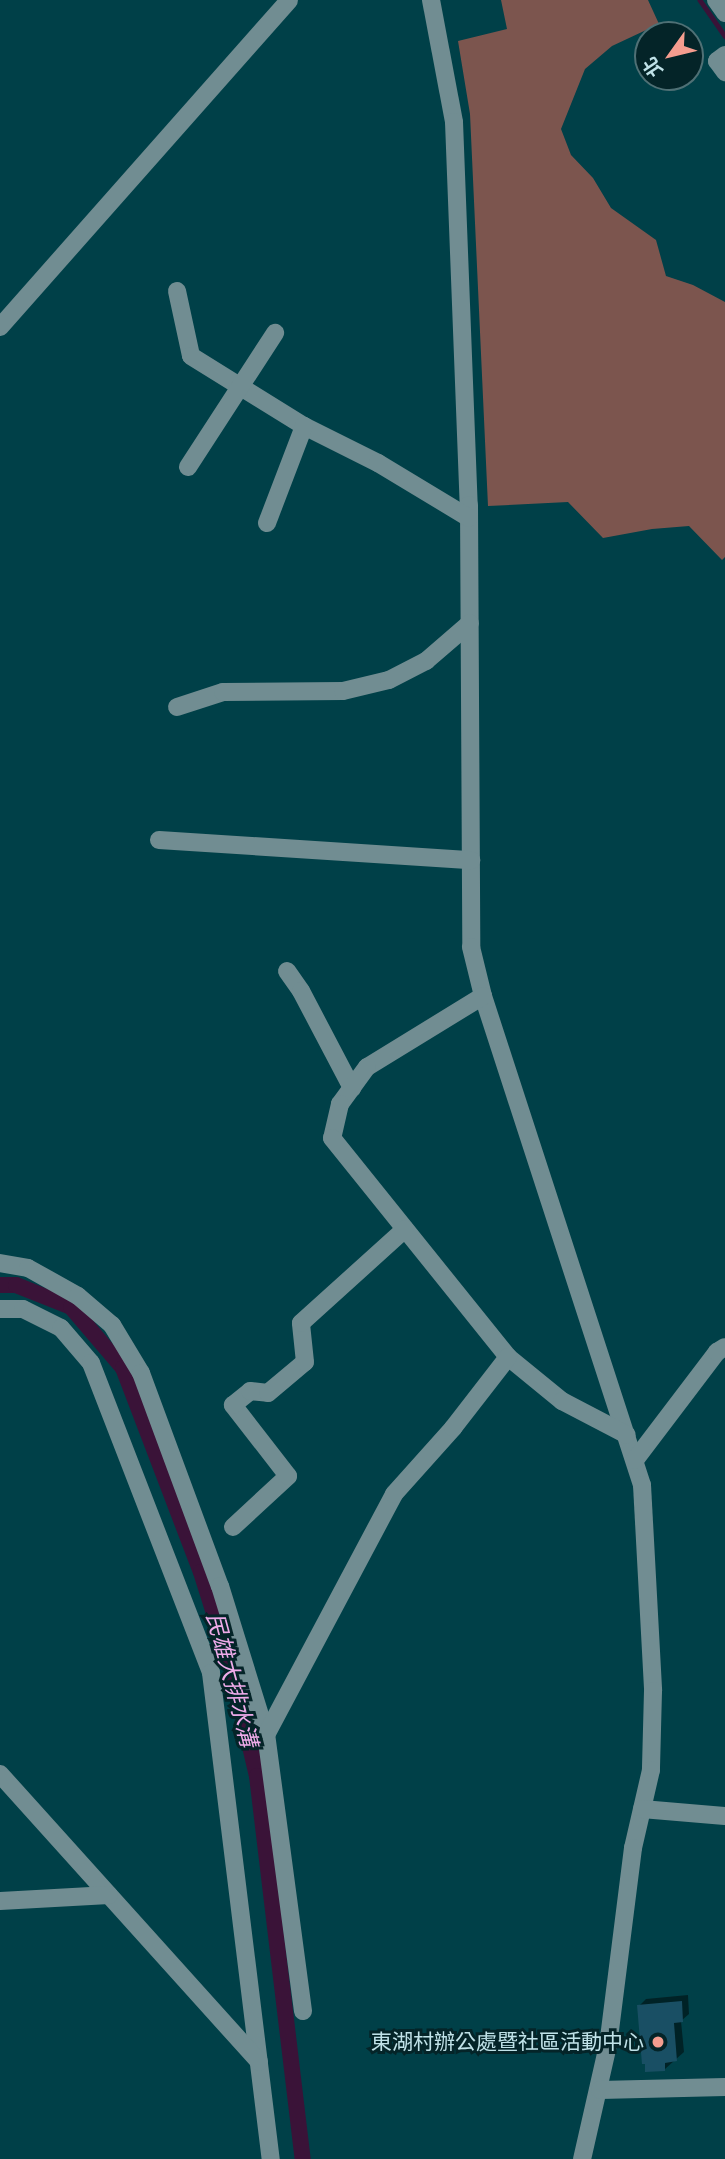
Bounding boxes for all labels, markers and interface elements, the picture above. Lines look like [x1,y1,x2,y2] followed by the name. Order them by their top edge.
[634,21,704,91] north arrow
[638,53,668,81] text: 北
[200,1610,262,1750] water label: 民雄大排水溝
[371,2029,644,2055] place label: 東湖村辦公處暨社區活動中心
[650,2034,666,2050] marker: 東湖村辦公處暨社區活動中心

